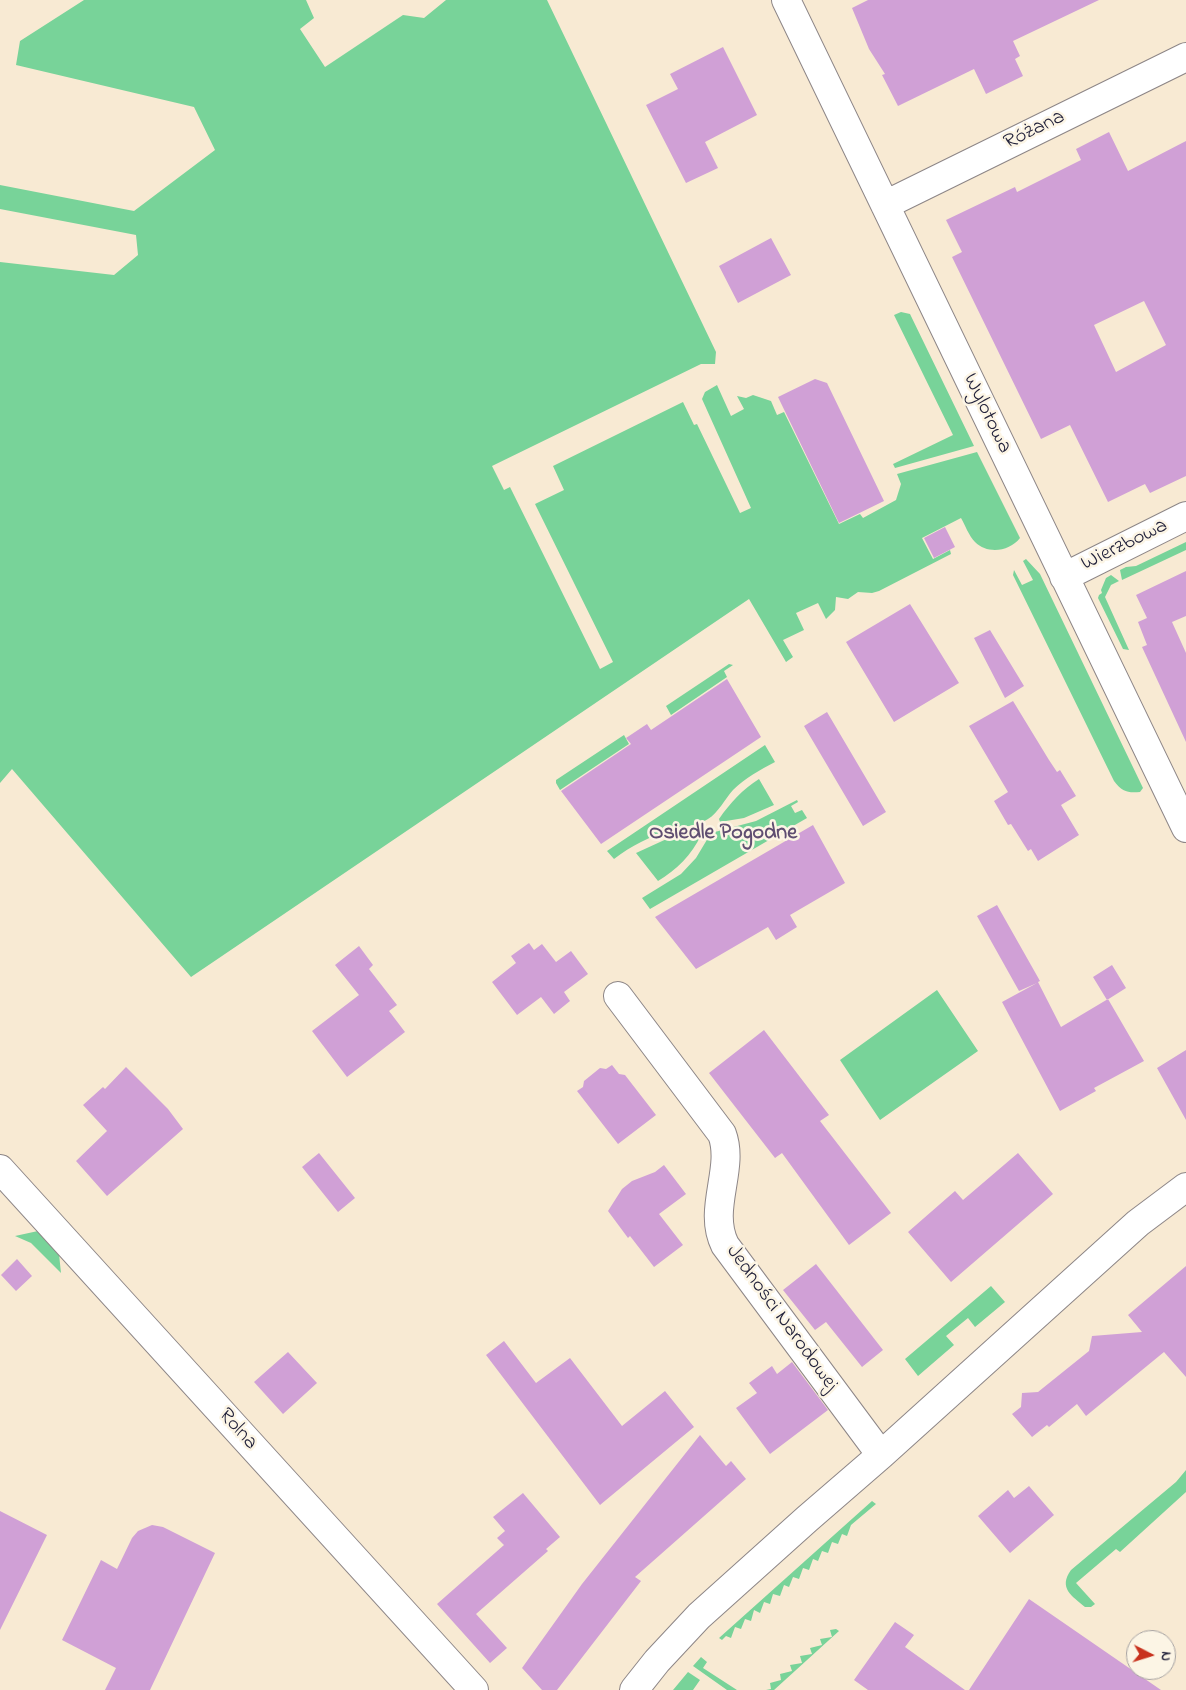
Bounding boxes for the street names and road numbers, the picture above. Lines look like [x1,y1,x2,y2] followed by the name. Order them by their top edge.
[1001,106,1069,156] street label: Różana
[956,370,1016,458] street label: Wylotowa
[1078,514,1172,578] street label: Wierzbowa
[719,1241,843,1397] street label: Jedności Narodowej
[212,1404,262,1456] street label: Rolna

